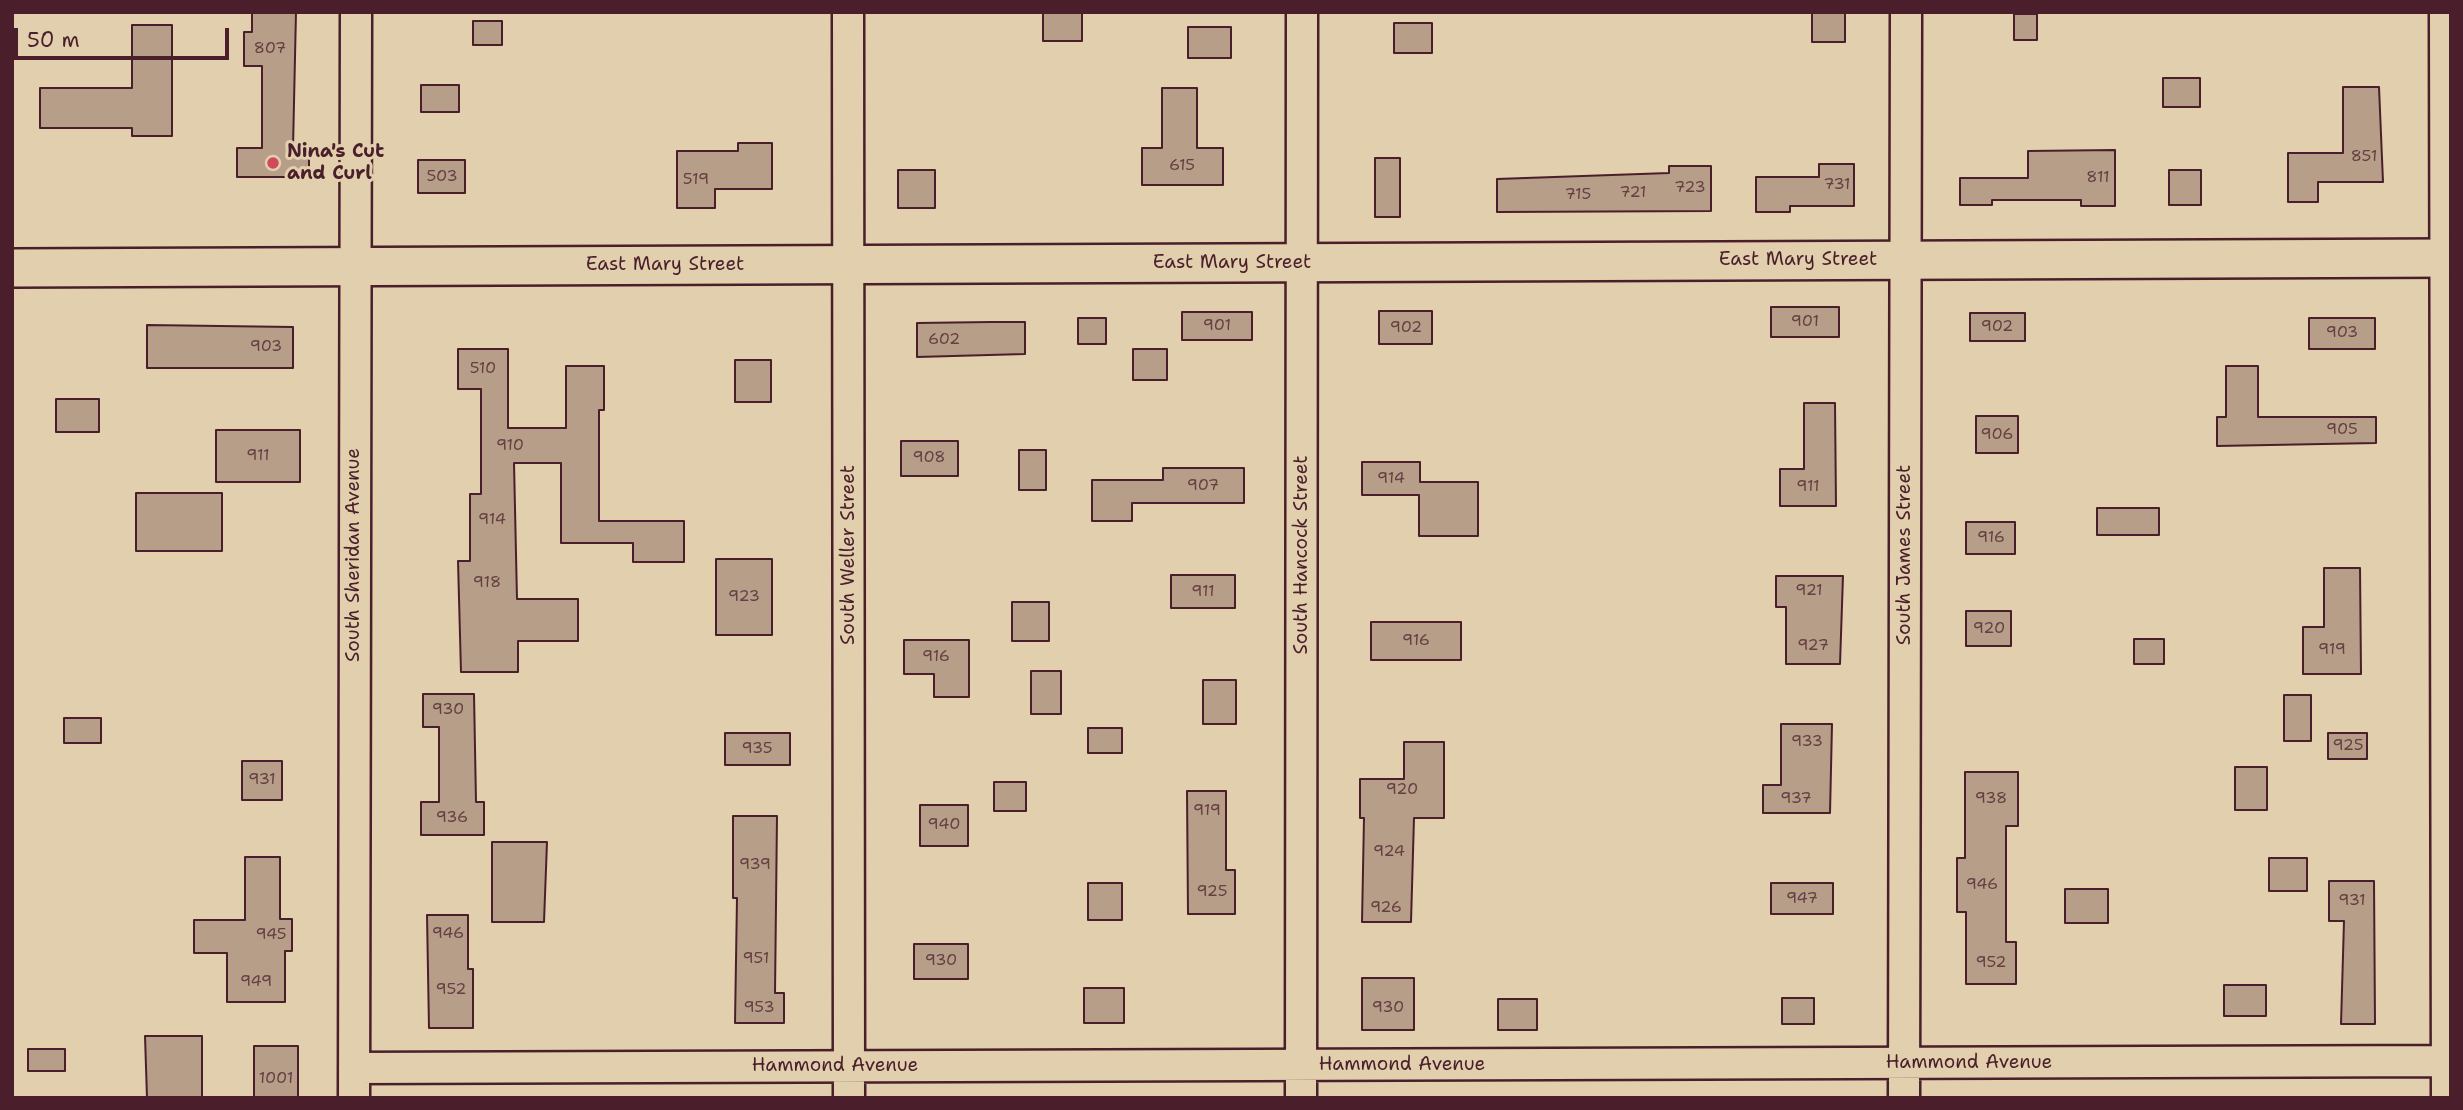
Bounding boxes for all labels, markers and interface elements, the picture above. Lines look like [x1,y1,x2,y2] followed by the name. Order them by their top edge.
[18,14,233,58] scale bar
[27,26,80,54] text: 50 m
[254,39,286,59] house number: 807
[287,141,384,185] place label: Nina's Cut and Curl
[2351,147,2377,167] house number: 851
[265,155,281,171] marker: Nina's Cut and Curl
[1169,156,1195,176] house number: 615
[426,167,458,187] house number: 503
[2086,168,2110,188] house number: 811
[683,170,709,190] house number: 519
[1823,175,1851,195] house number: 731
[1674,178,1706,198] house number: 723
[1620,183,1646,203] house number: 721
[1565,185,1591,205] house number: 715
[1719,249,1877,271] street label: East Mary Street
[1153,252,1311,274] street label: East Mary Street
[586,254,744,276] street label: East Mary Street
[1791,312,1819,332] house number: 901
[1203,316,1231,336] house number: 901
[1981,317,2013,337] house number: 902
[1390,318,1422,338] house number: 902
[2326,323,2358,343] house number: 903
[928,330,960,350] house number: 602
[250,337,282,357] house number: 903
[470,359,496,379] house number: 510
[2326,420,2358,440] house number: 905
[1980,425,2014,445] house number: 906
[496,436,524,456] house number: 910
[246,446,270,466] house number: 911
[343,448,365,662] street label: South Sheridan Avenue
[912,448,946,468] house number: 908
[1291,455,1313,655] street label: South Hancock Street
[838,465,860,645] street label: South Weller Street
[1894,465,1916,645] street label: South James Street
[1377,469,1405,489] house number: 914
[1187,476,1219,496] house number: 907
[1796,477,1820,497] house number: 911
[478,510,506,530] house number: 914
[1977,528,2005,548] house number: 916
[473,573,501,593] house number: 918
[1795,581,1823,601] house number: 921
[1191,582,1215,602] house number: 911
[728,587,760,607] house number: 923
[1973,619,2005,639] house number: 920
[1402,631,1430,651] house number: 916
[1797,636,1829,656] house number: 927
[2318,640,2346,660] house number: 919
[922,647,950,667] house number: 916
[432,700,464,720] house number: 930
[1791,732,1823,752] house number: 933
[2332,736,2364,756] house number: 925
[742,739,772,759] house number: 935
[248,770,276,790] house number: 931
[1386,780,1418,800] house number: 920
[1780,789,1812,809] house number: 937
[1975,789,2007,809] house number: 938
[1193,801,1221,821] house number: 919
[436,808,468,828] house number: 936
[928,815,960,835] house number: 940
[1373,842,1405,862] house number: 924
[739,855,771,875] house number: 939
[1966,875,1998,895] house number: 946
[1196,882,1228,902] house number: 925
[1786,889,1818,909] house number: 947
[2338,891,2366,911] house number: 931
[1370,898,1402,918] house number: 926
[432,924,464,944] house number: 946
[255,925,287,945] house number: 945
[743,949,769,969] house number: 951
[925,951,957,971] house number: 930
[1975,953,2007,973] house number: 952
[240,972,272,992] house number: 949
[435,980,467,1000] house number: 952
[743,998,775,1018] house number: 953
[1372,998,1404,1018] house number: 930
[1886,1052,2052,1074] street label: Hammond Avenue
[1319,1054,1485,1076] street label: Hammond Avenue
[752,1055,918,1077] street label: Hammond Avenue
[259,1069,293,1089] house number: 1001

